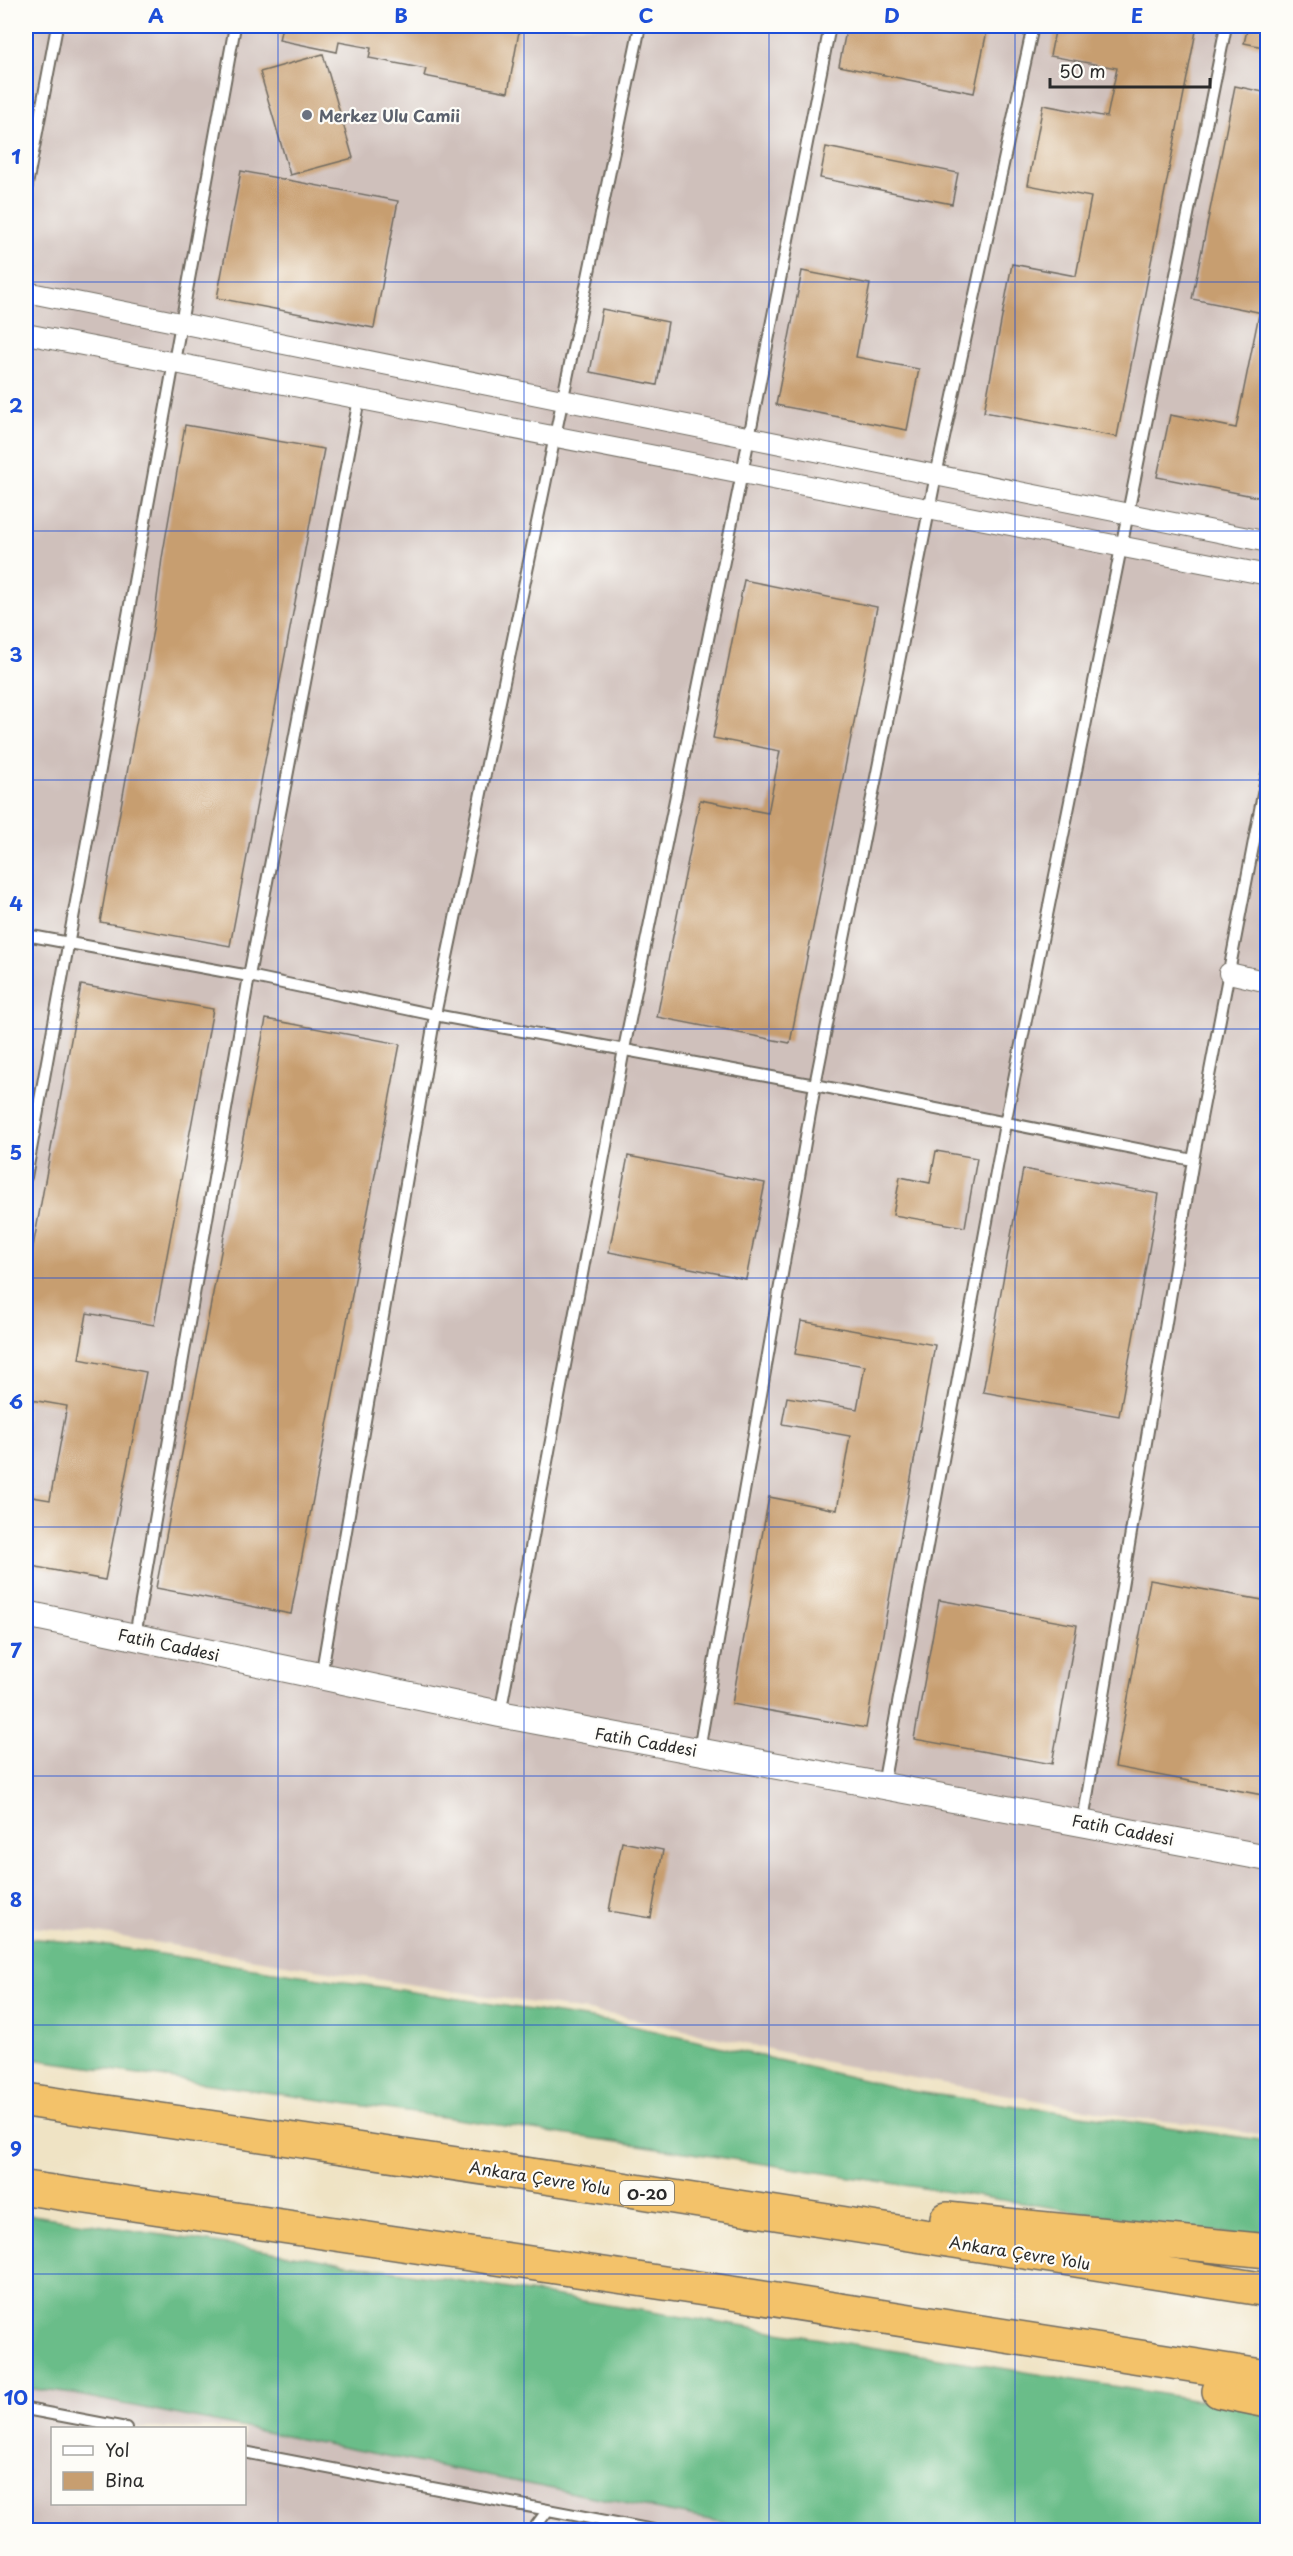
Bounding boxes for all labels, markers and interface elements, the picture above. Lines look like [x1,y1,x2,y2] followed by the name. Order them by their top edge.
[148,0,164,30] text: A
[394,0,408,30] text: B
[638,0,654,30] text: C
[884,0,900,30] text: D
[1131,0,1143,30] text: E
[1050,51,1210,89] scale bar
[1059,57,1106,84] text: 50 m
[319,103,460,127] place label: Merkez Ulu Camii
[300,108,314,122] marker: Merkez Ulu Camii
[11,141,21,171] text: 1
[9,390,23,420] text: 2
[9,639,23,669] text: 3
[9,888,23,918] text: 4
[10,1137,22,1167] text: 5
[9,1386,23,1416] text: 6
[116,1622,222,1666] street label: Fatih Caddesi
[10,1635,22,1665] text: 7
[593,1720,699,1762] street label: Fatih Caddesi
[1070,1807,1176,1851] street label: Fatih Caddesi
[10,1884,22,1914] text: 8
[10,2133,22,2163] text: 9
[468,2154,612,2200] street label: Ankara Çevre Yolu
[620,2181,674,2205] road number: O-20
[948,2229,1092,2275] street label: Ankara Çevre Yolu
[4,2382,28,2412] text: 10
[51,2427,246,2505] legend
[105,2436,130,2463] text: Yol
[105,2466,145,2493] text: Bina

